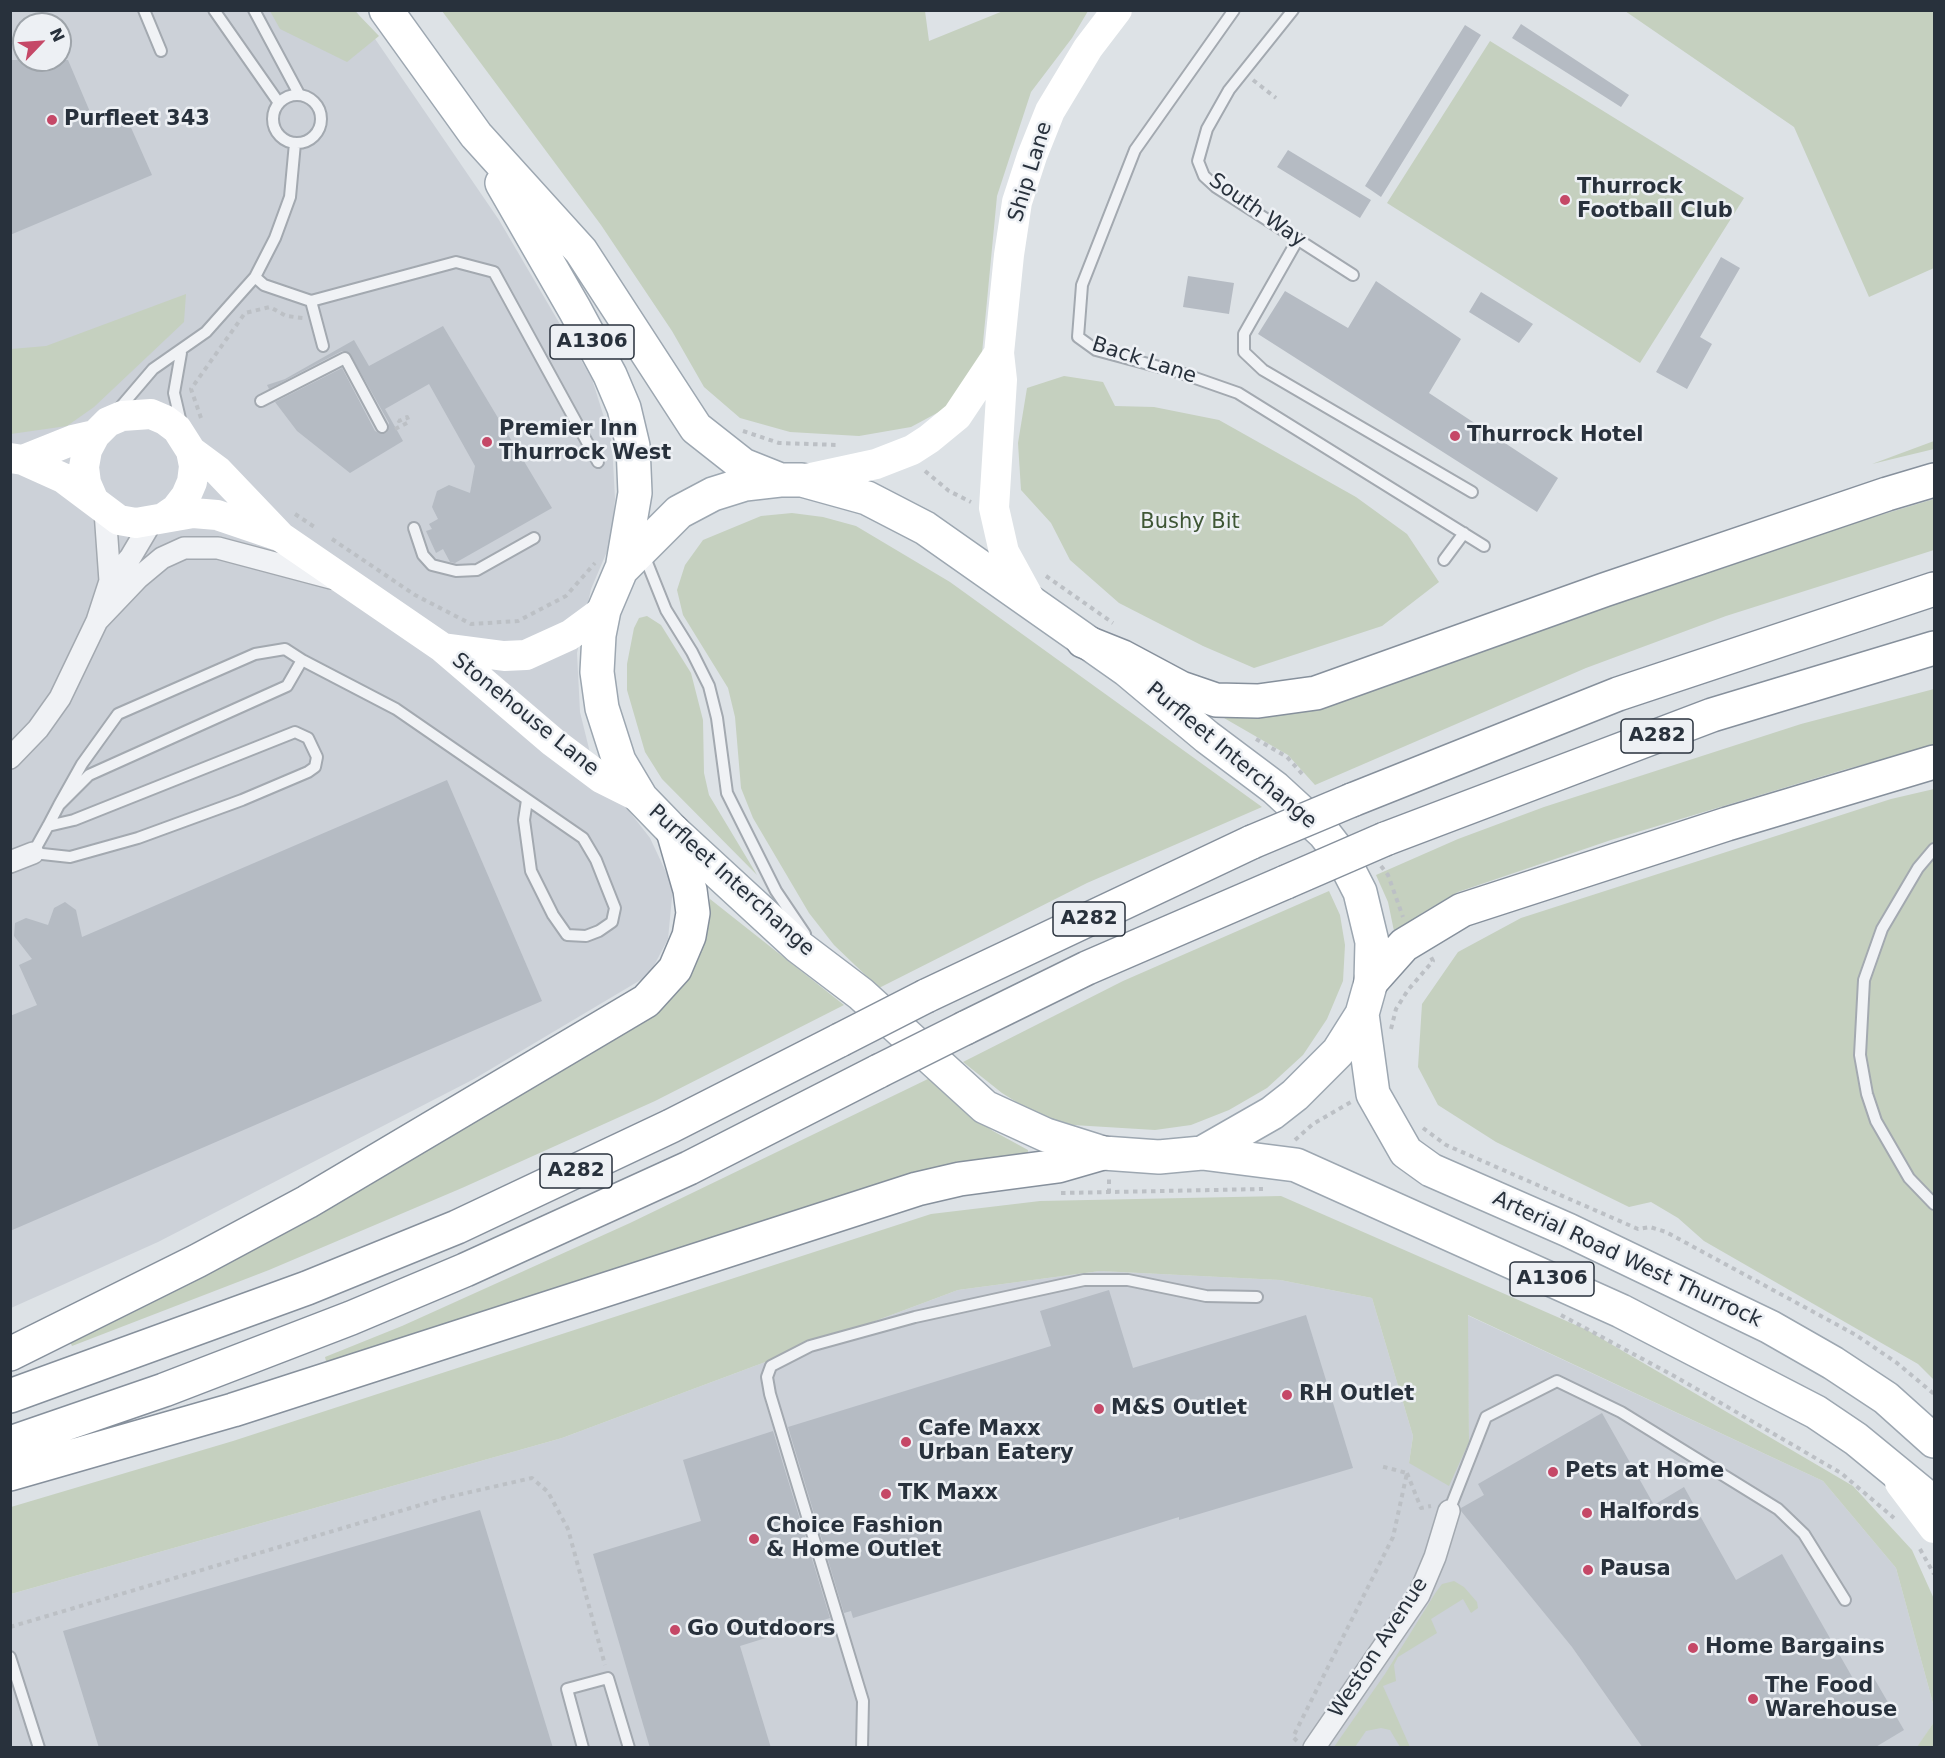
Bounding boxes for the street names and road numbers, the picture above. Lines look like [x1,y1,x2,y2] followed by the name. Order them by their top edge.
[1004,119,1058,225] street label: Ship Lane
[1204,168,1310,254] street label: South Way
[550,325,634,359] road number: A1306
[1089,332,1199,390] street label: Back Lane
[447,648,603,782] street label: Stonehouse Lane
[1141,677,1321,835] street label: Purfleet Interchange
[1621,719,1693,753] road number: A282
[643,800,819,962] street label: Purfleet Interchange
[1053,902,1125,936] road number: A282
[540,1154,612,1188] road number: A282
[1488,1186,1766,1334] street label: Arterial Road West Thurrock
[1510,1262,1594,1296] road number: A1306
[1324,1573,1434,1723] street label: Weston Avenue

